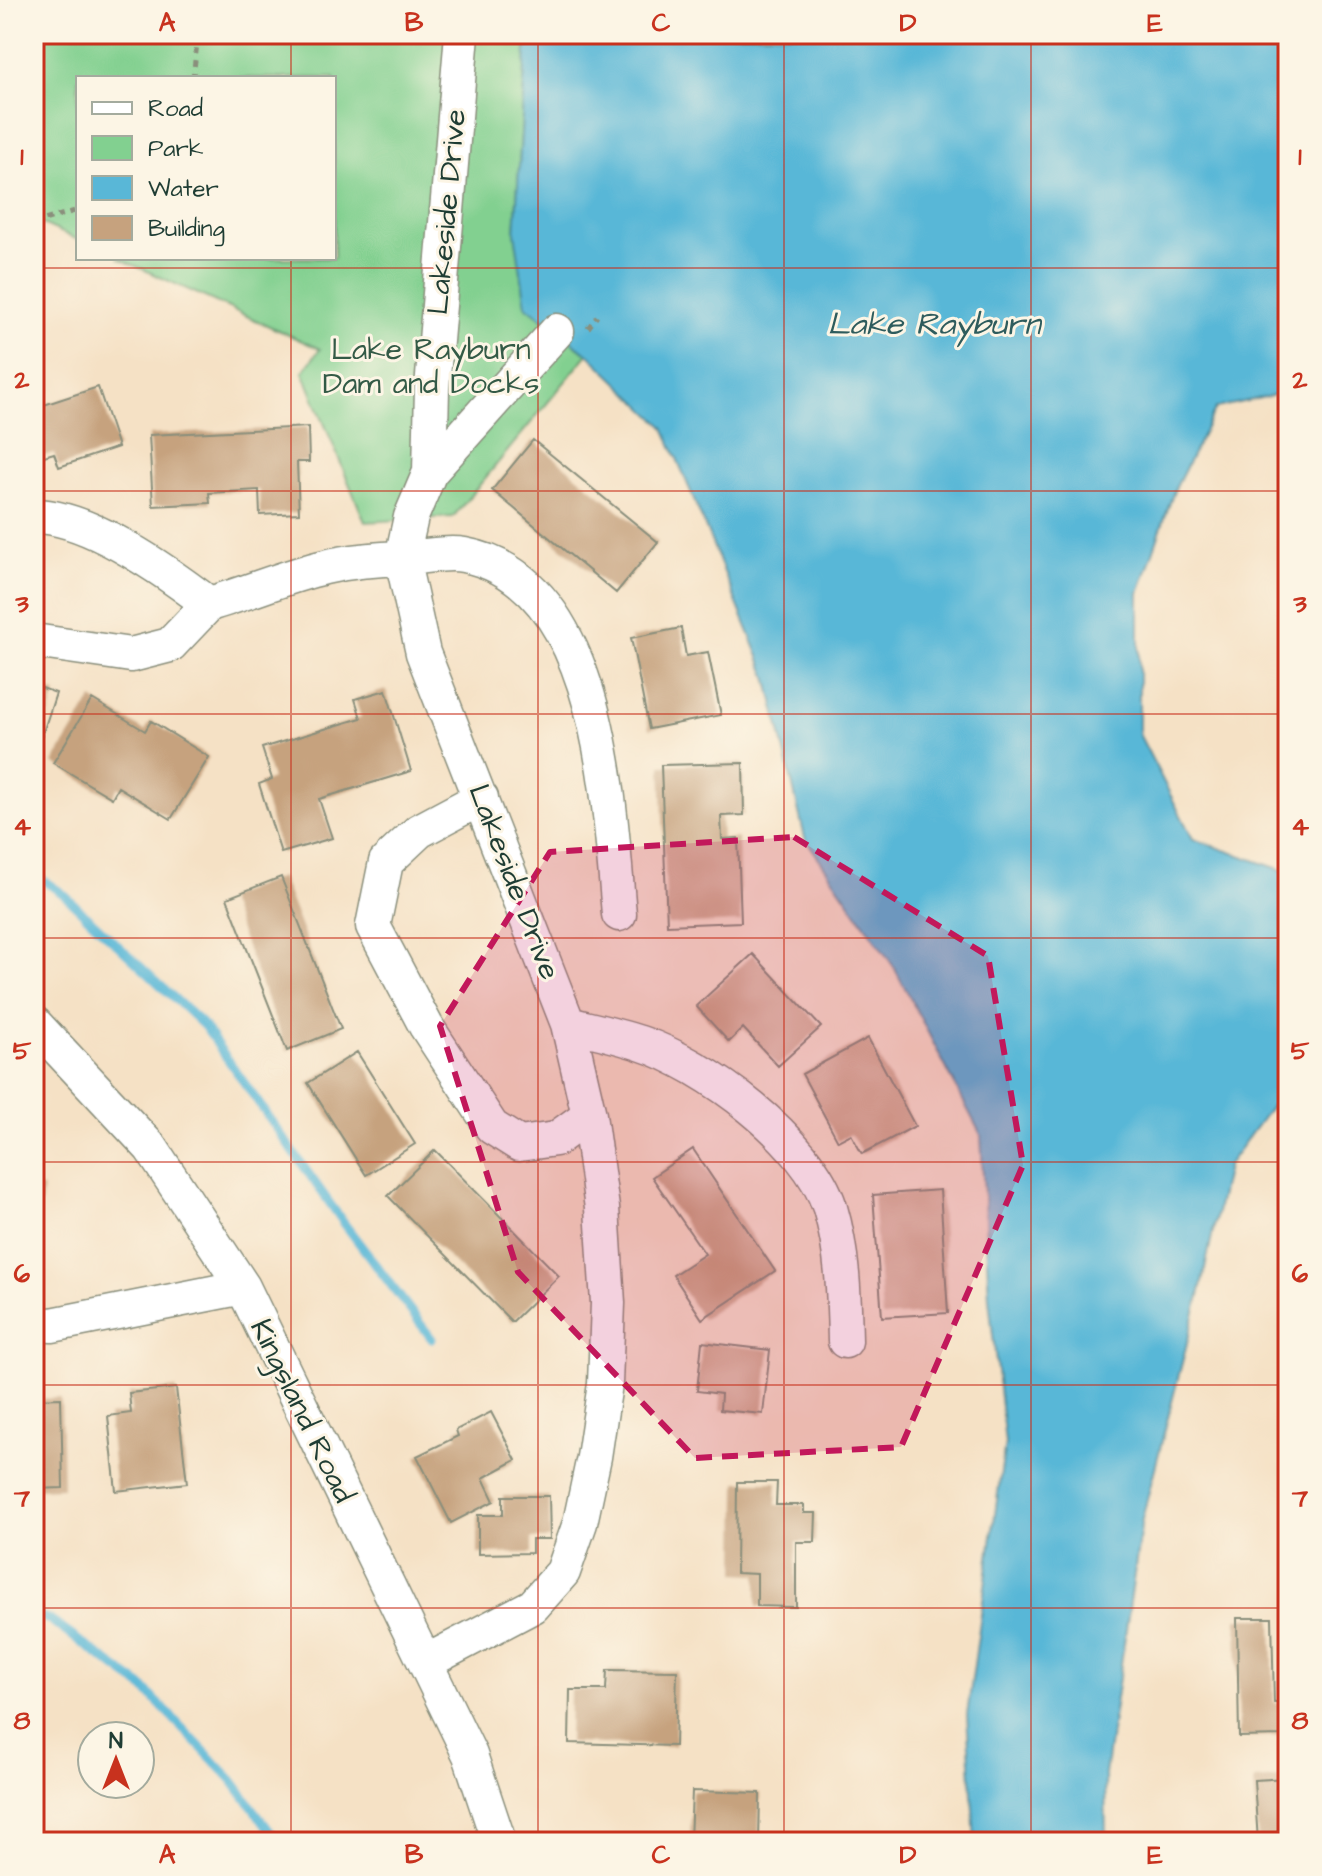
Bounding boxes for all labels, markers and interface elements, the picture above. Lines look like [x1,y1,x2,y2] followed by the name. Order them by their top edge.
[159,5,176,41] text: A
[405,5,424,41] text: B
[652,5,671,41] text: C
[900,5,917,41] text: D
[1147,5,1163,41] text: E
[76,76,336,260] legend
[148,92,203,126] text: Road
[417,107,477,317] street label: Lakeside Drive
[148,132,204,166] text: Park
[20,139,24,175] text: 1
[1298,139,1302,175] text: 1
[148,172,219,206] text: Water
[148,212,225,247] text: Building
[828,302,1043,348] water label: Lake Rayburn
[323,329,539,405] park label: Lake Rayburn Dam and Docks
[14,362,30,398] text: 2
[1292,362,1308,398] text: 2
[14,586,29,622] text: 3
[1292,586,1307,622] text: 3
[457,778,571,986] street label: Lakeside Drive
[13,809,31,845] text: 4
[1291,809,1309,845] text: 4
[13,1033,32,1069] text: 5
[1291,1033,1310,1069] text: 5
[14,1256,31,1292] text: 6
[1292,1256,1309,1292] text: 6
[238,1312,365,1510] street label: Kingsland Road
[13,1480,30,1516] text: 7
[1291,1480,1308,1516] text: 7
[14,1703,31,1739] text: 8
[1292,1703,1309,1739] text: 8
[76,1720,156,1800] north arrow
[109,1726,123,1757] text: N
[159,1837,176,1873] text: A
[405,1837,424,1873] text: B
[652,1837,671,1873] text: C
[900,1837,917,1873] text: D
[1147,1837,1163,1873] text: E

